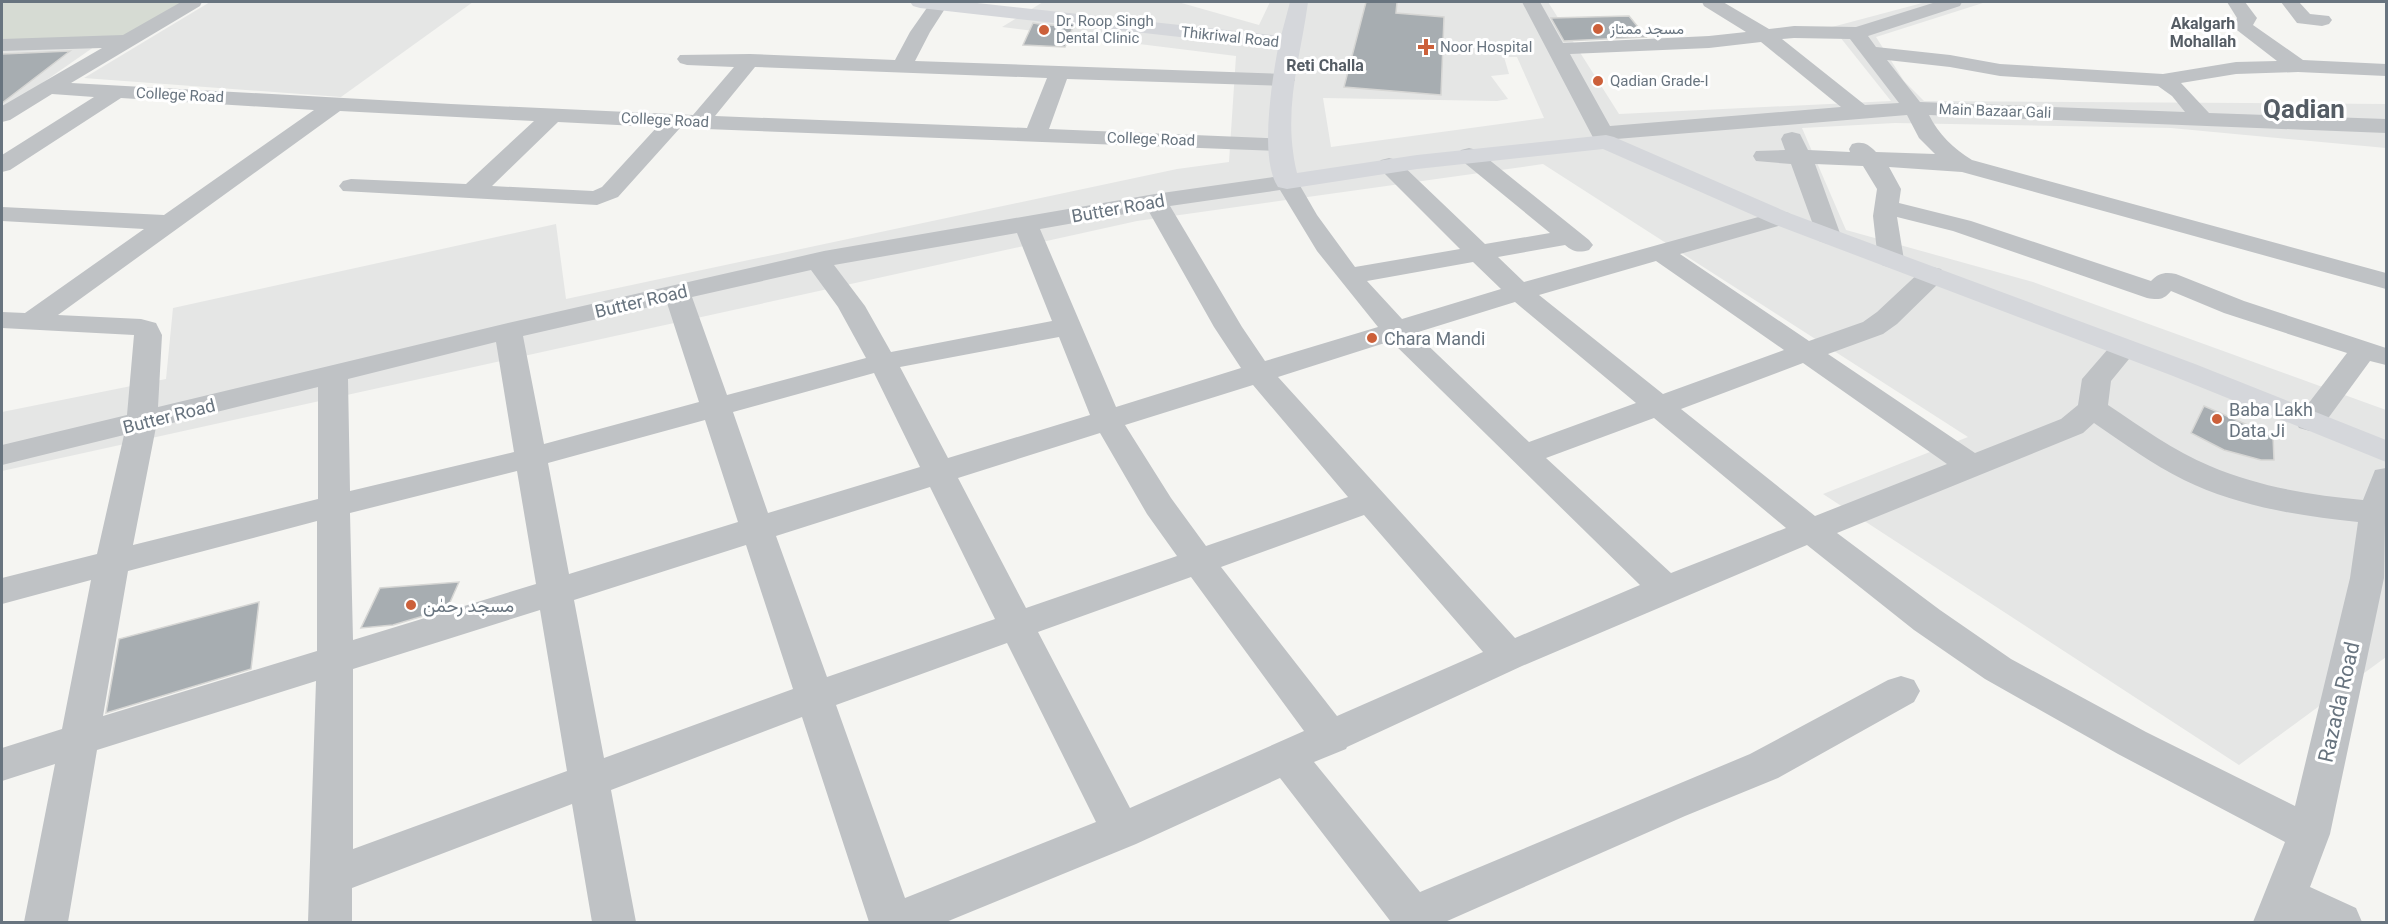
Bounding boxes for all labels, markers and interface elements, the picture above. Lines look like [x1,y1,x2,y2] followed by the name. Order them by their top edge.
[1056,12,1154,47] place label: Dr. Roop Singh Dental Clinic
[2170,14,2236,51] district label: Akalgarh Mohallah
[1609,20,1684,38] place label: مسجد ممتاز
[1591,22,1605,36] marker: مسجد ممتاز
[1037,23,1051,37] marker: Dr. Roop Singh Dental Clinic
[1180,23,1280,51] street label: Thikriwal Road
[1417,38,1435,56] marker: Noor Hospital
[1440,38,1532,56] place label: Noor Hospital
[1286,56,1364,75] district label: Reti Challa
[1610,72,1709,90] place label: Qadian Grade-I
[1591,74,1605,88] marker: Qadian Grade-I
[136,84,224,106] street label: College Road
[2263,94,2345,124] district label: Qadian
[1938,100,2052,122] street label: Main Bazaar Gali
[621,109,709,131] street label: College Road
[1107,128,1195,150] street label: College Road
[1070,189,1166,227] street label: Butter Road
[593,280,689,322] street label: Butter Road
[1384,328,1485,349] place label: Chara Mandi
[1365,331,1379,345] marker: Chara Mandi
[121,394,217,438] street label: Butter Road
[2229,399,2313,441] place label: Baba Lakh Data Ji
[2210,412,2224,426] marker: Baba Lakh Data Ji
[423,595,514,617] place label: مسجد رحمٰن
[404,598,418,612] marker: مسجد رحمٰن
[2313,639,2365,765] street label: Razada Road

